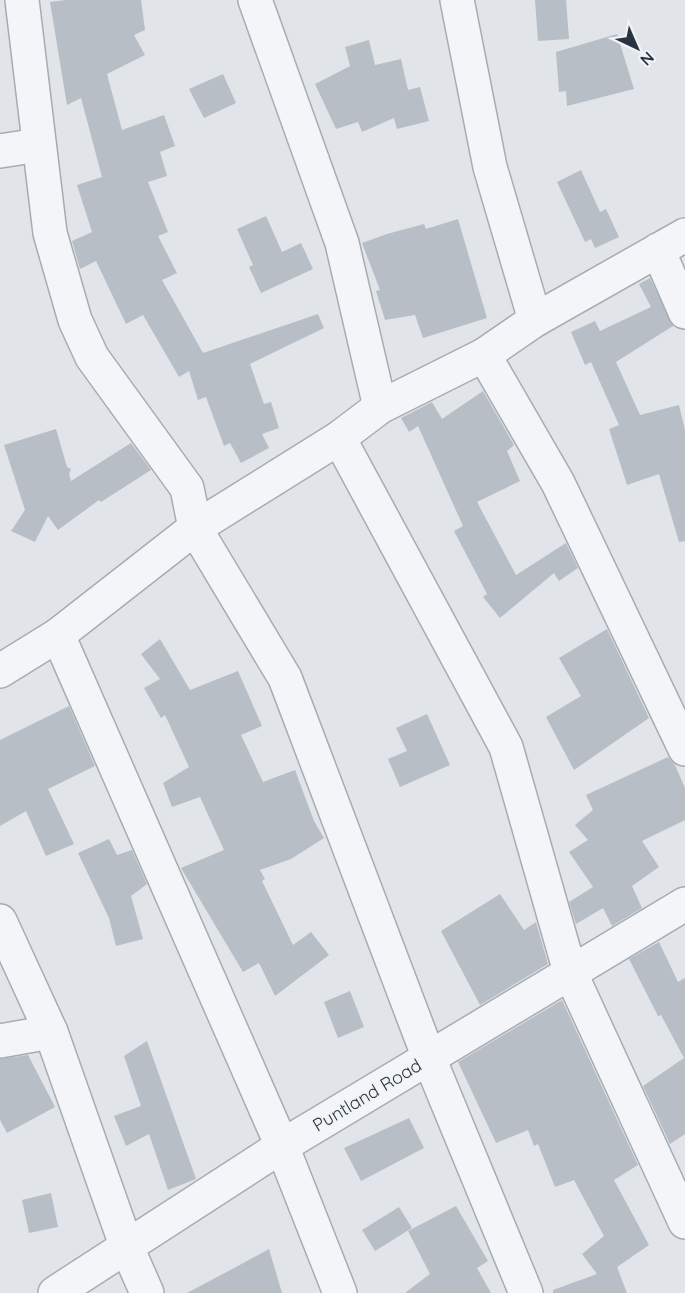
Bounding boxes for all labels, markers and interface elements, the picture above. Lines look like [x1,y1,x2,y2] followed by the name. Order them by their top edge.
[607,18,667,78] north arrow
[636,48,659,70] text: N
[308,1053,426,1137] street label: Puntland Road

